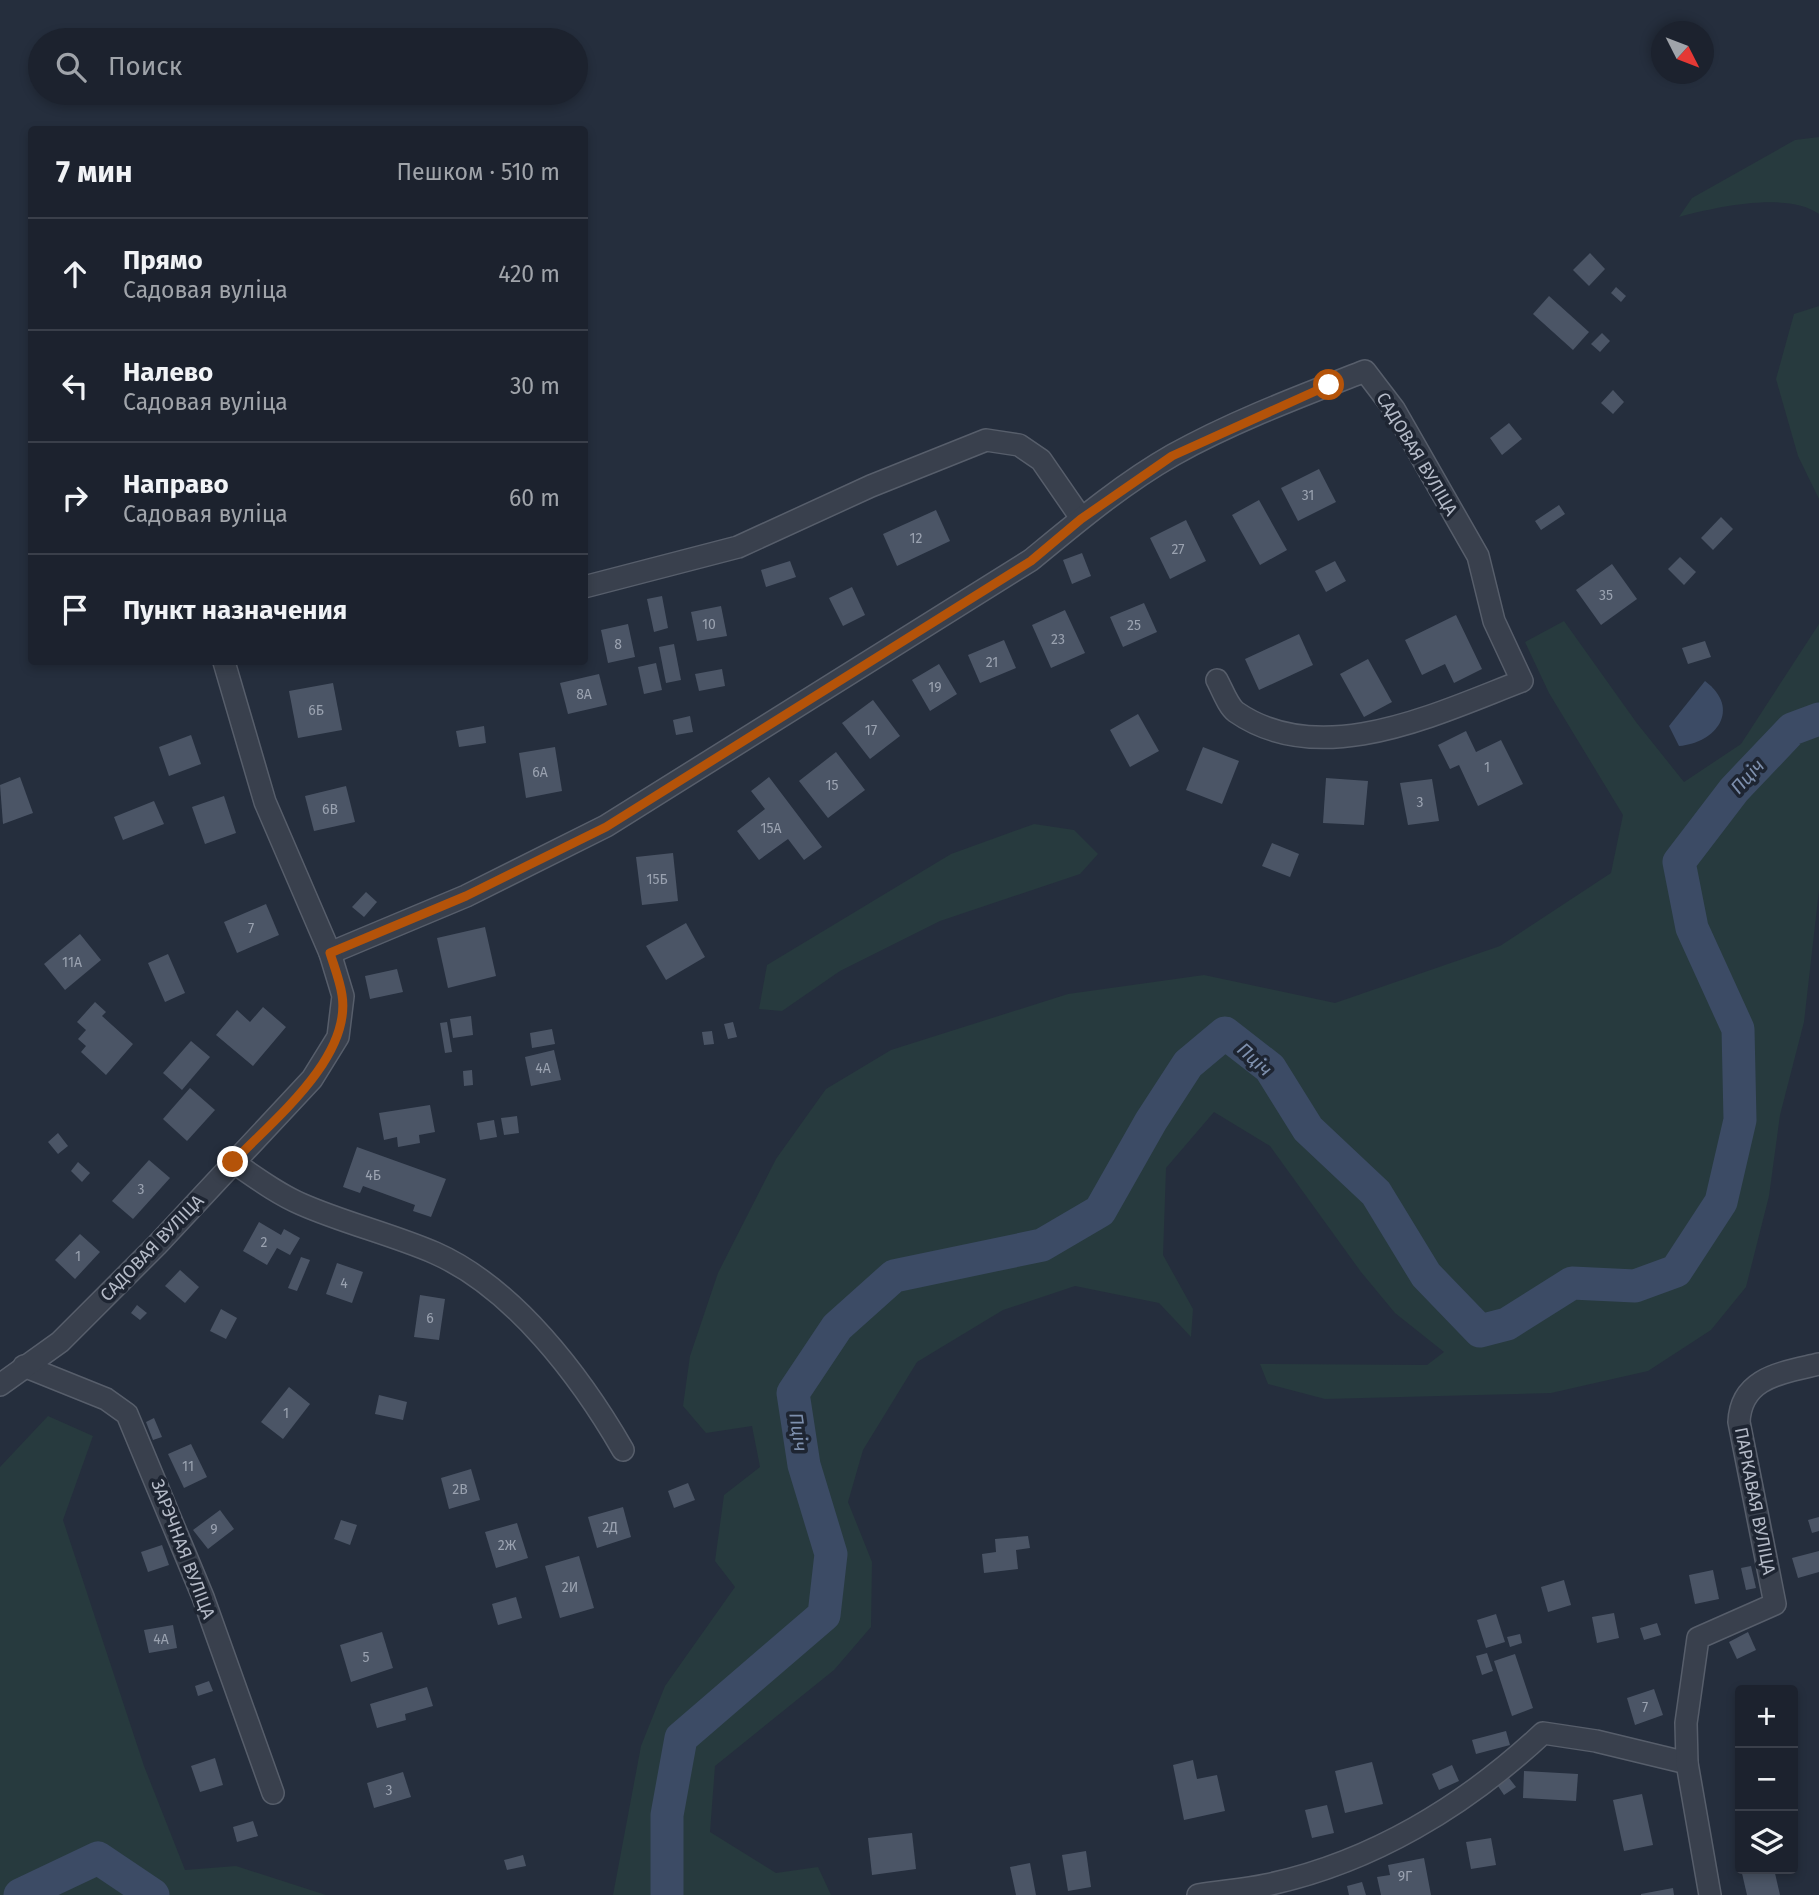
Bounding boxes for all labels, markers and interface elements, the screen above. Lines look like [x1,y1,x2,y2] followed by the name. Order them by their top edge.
[1651,21,1714,84] north arrow
[28,28,588,105] search box
[52,48,90,86] icon: search
[108,51,182,82] text: Поиск
[56,154,133,190] text: 7 мин
[396,158,560,186] text: Пешком · 510 m
[123,245,203,276] text: Прямо
[56,255,94,293] icon: ahead
[498,260,560,288] text: 420 m
[123,276,288,304] text: Садовая вуліца
[123,357,213,388] text: Налево
[56,367,94,405] icon: left
[1313,369,1344,400] route start
[510,372,560,400] text: 30 m
[123,388,288,416] text: Садовая вуліца
[1372,388,1463,520] street label: САДОВАЯ ВУЛІЦА
[123,469,229,500] text: Направо
[56,479,94,517] icon: right
[509,484,560,512] text: 60 m
[1302,487,1314,504] house number: 31
[123,500,288,528] text: Садовая вуліца
[910,530,923,547] house number: 12
[1171,541,1185,558] house number: 27
[1599,587,1613,604] house number: 35
[56,591,94,629] icon: arrive
[123,595,347,626] text: Пункт назначения
[702,616,716,633] house number: 10
[1127,617,1141,634] house number: 25
[1051,631,1065,648] house number: 23
[614,636,622,653] house number: 8
[986,654,998,671] house number: 21
[928,679,942,696] house number: 19
[576,686,592,703] house number: 8А
[308,702,324,719] house number: 6Б
[865,722,877,739] house number: 17
[1725,754,1769,799] water label: Пціч
[1484,759,1490,776] house number: 1
[532,764,548,781] house number: 6А
[825,777,839,794] house number: 15
[1417,794,1424,811] house number: 3
[322,801,338,818] house number: 6В
[760,820,782,837] house number: 15А
[646,871,668,888] house number: 15Б
[248,920,254,937] house number: 7
[62,954,82,971] house number: 11А
[1232,1038,1277,1081] water label: Пціч
[535,1060,551,1077] house number: 4А
[217,1146,248,1177] route end
[365,1167,381,1184] house number: 4Б
[138,1181,145,1198] house number: 3
[95,1190,209,1306] street label: САДОВАЯ ВУЛІЦА
[261,1234,268,1251] house number: 2
[75,1248,81,1265] house number: 1
[340,1275,348,1292] house number: 4
[426,1310,434,1327] house number: 6
[283,1405,289,1422] house number: 1
[784,1411,813,1453] water label: Пціч
[1730,1425,1780,1577] street label: ПАРКАВАЯ ВУЛІЦА
[182,1458,194,1475] house number: 11
[146,1476,220,1622] street label: ЗАРЭЧНАЯ ВУЛІЦА
[452,1481,468,1498] house number: 2В
[602,1519,618,1536] house number: 2Д
[210,1521,218,1538] house number: 9
[498,1537,517,1554] house number: 2Ж
[562,1579,578,1596] house number: 2И
[153,1631,169,1648] house number: 4А
[362,1649,370,1666] house number: 5
[1735,1685,1798,1874] map controls
[1735,1685,1798,1748] button: +
[1642,1699,1648,1716] house number: 7
[1735,1748,1798,1811] button: −
[386,1782,393,1799] house number: 3
[1735,1811,1798,1874] button: layers
[1398,1868,1412,1885] house number: 9Г

